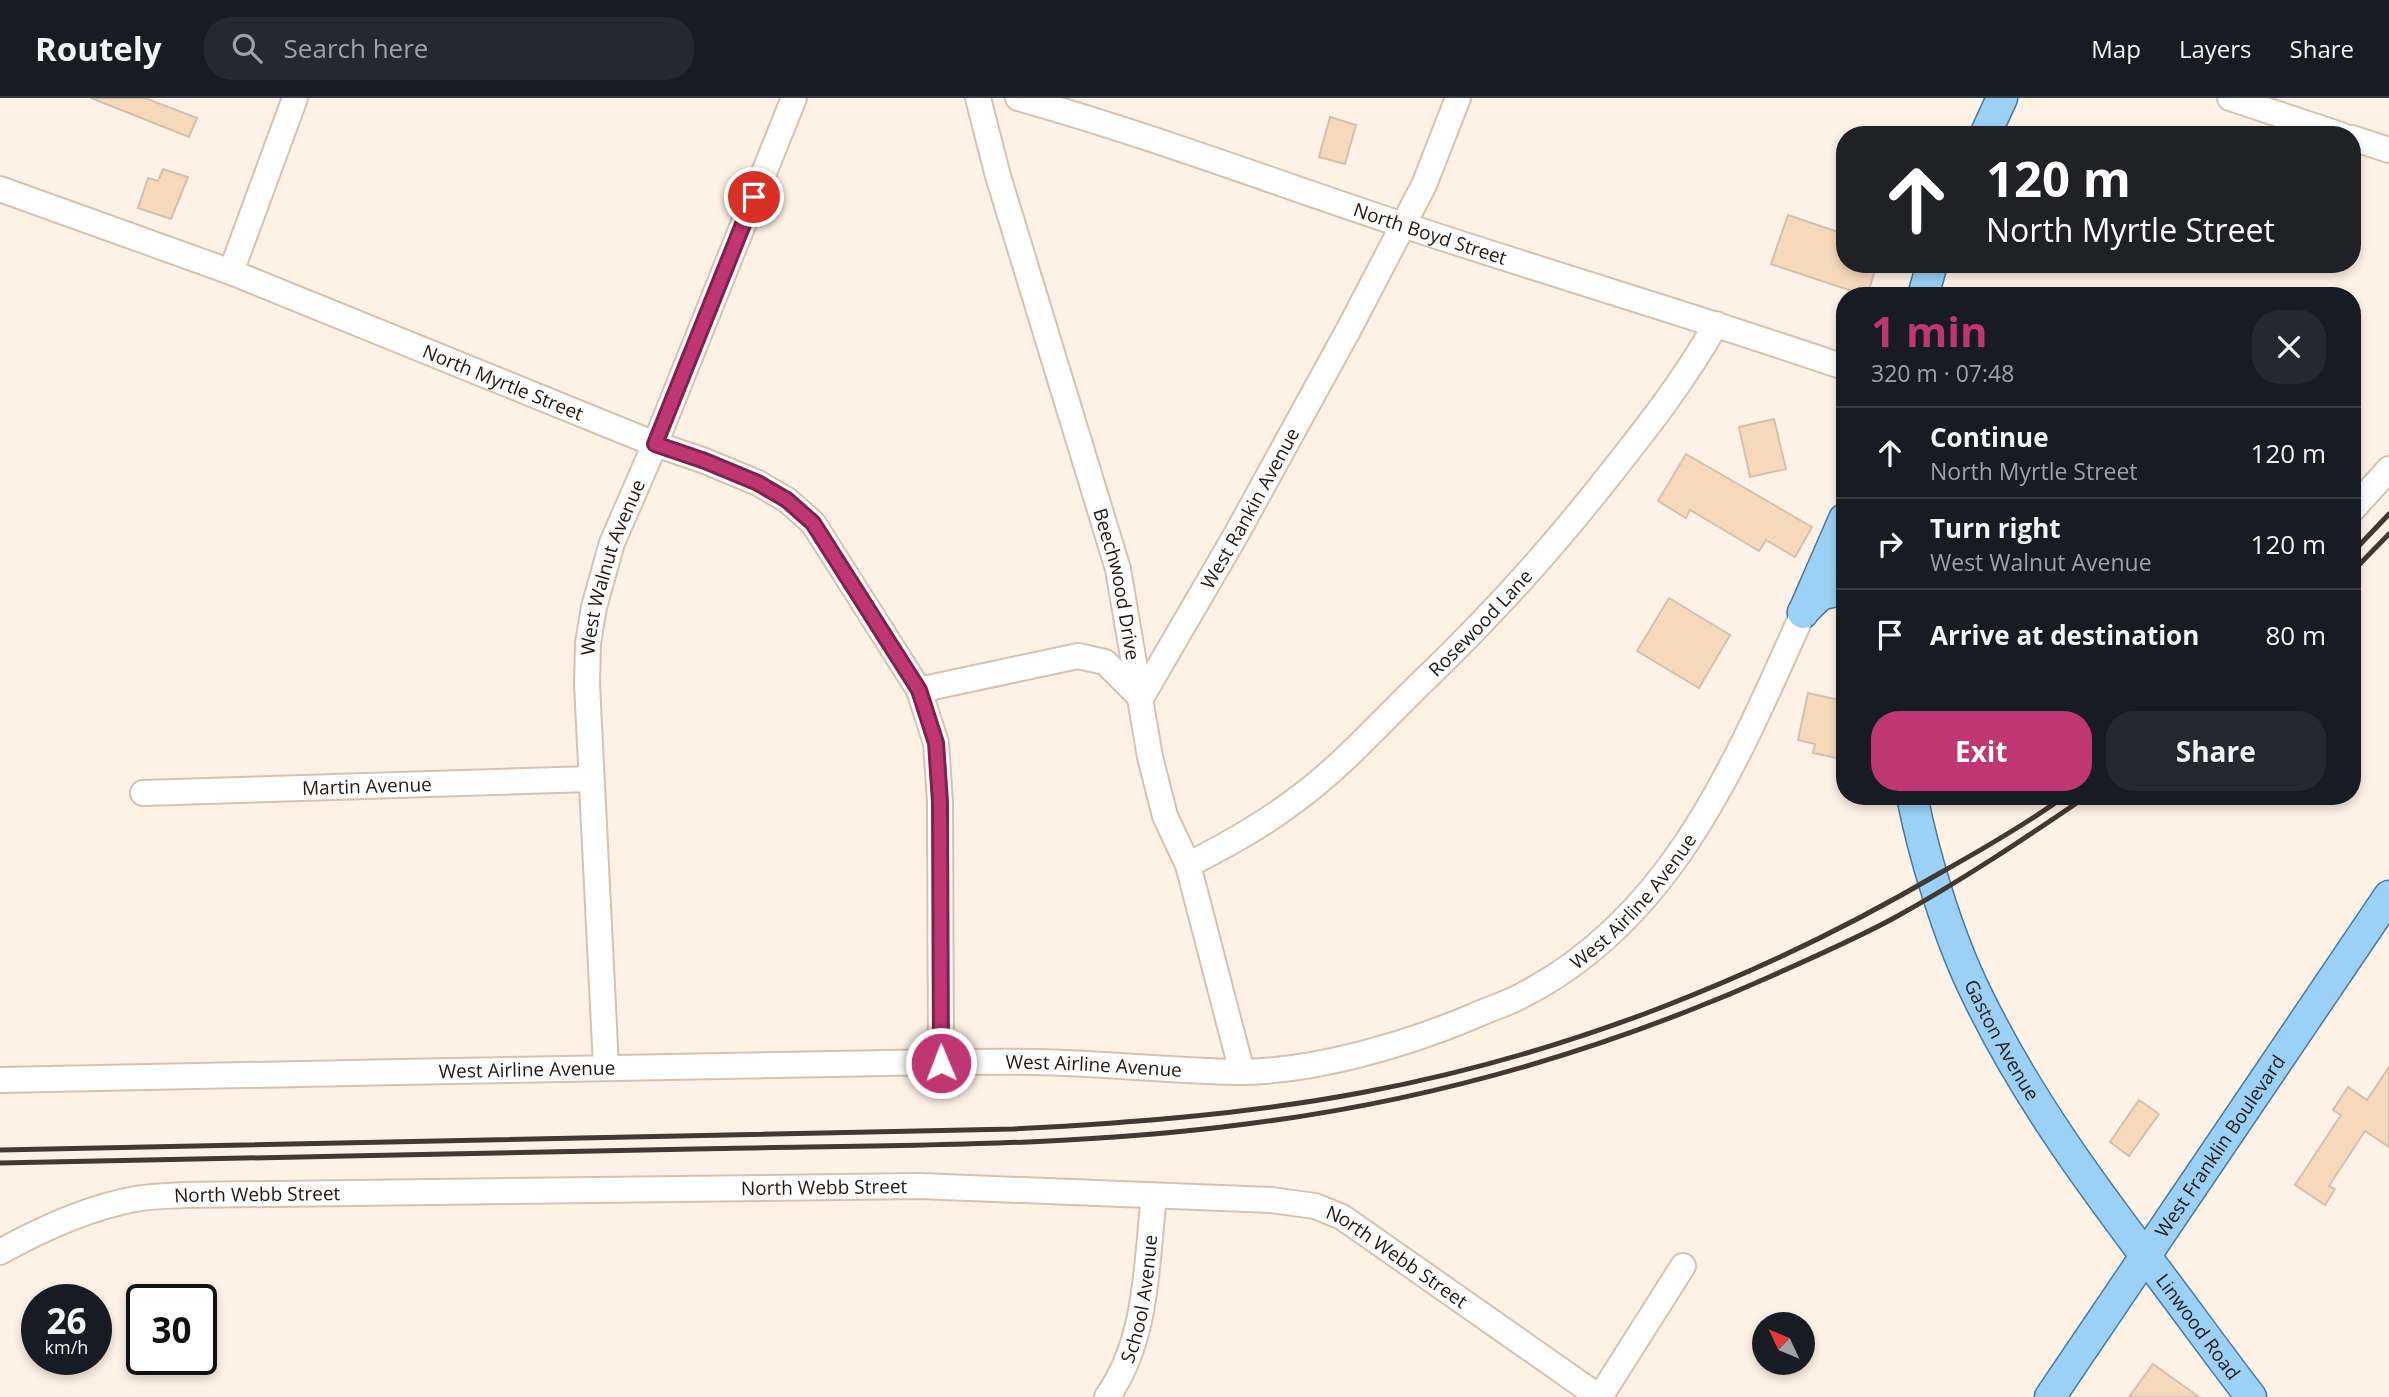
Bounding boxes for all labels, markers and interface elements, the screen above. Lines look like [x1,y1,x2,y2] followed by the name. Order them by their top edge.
[204,17,694,80] search box
[35,26,162,71] text: Routely
[228,29,266,67] icon: search
[284,30,428,66] text: Search here
[2091,32,2141,65] text: Map
[2179,32,2252,65] text: Layers
[2290,32,2354,65] text: Share
[1986,145,2131,211] text: 120 m
[1871,154,1962,245] icon: ahead
[724,167,784,227] pin
[735,178,773,216] icon: arrive
[1350,196,1510,271] street label: North Boyd Street
[1986,208,2275,251] text: North Myrtle Street
[1871,302,1988,359] text: 1 min
[2252,310,2326,384] button: close
[419,338,588,427] street label: North Myrtle Street
[1871,357,2014,389] text: 320 m · 07:48
[1930,419,2049,455] text: Continue
[1194,423,1305,593] street label: West Rankin Avenue
[1871,434,1909,472] icon: ahead
[2251,435,2326,471] text: 120 m
[1930,455,2138,487] text: North Myrtle Street
[575,475,651,655] street label: West Walnut Avenue
[1087,505,1146,662] street label: Beechwood Drive
[1930,510,2061,546] text: Turn right
[1871,525,1909,563] icon: right
[2251,526,2326,562] text: 120 m
[1930,546,2152,578] text: West Walnut Avenue
[1422,563,1538,682] street label: Rosewood Lane
[1871,616,1909,654] icon: arrive
[1930,617,2199,653] text: Arrive at destination
[2265,617,2326,653] text: 80 m
[1871,711,2092,791] button: Exit
[2106,711,2326,791] button: Share
[302,771,432,801] street label: Martin Avenue
[1565,828,1702,975] street label: West Airline Avenue
[1958,975,2046,1105] street label: Gaston Avenue
[904,1026,978,1100] position arrow
[1005,1049,1183,1083] street label: West Airline Avenue
[2149,1050,2291,1242] street label: West Franklin Boulevard
[438,1055,615,1084] street label: West Airline Avenue
[741,1173,908,1201] street label: North Webb Street
[173,1180,341,1209] street label: North Webb Street
[1322,1199,1473,1314] street label: North Webb Street
[1114,1234,1163,1367] street label: School Avenue
[2150,1268,2246,1385] street label: Linwood Road
[126,1284,217,1375] speed limit sign: 30
[46,1297,87,1344] text: 26
[1752,1312,1815,1376] north arrow
[1752,1312,1815,1375] map controls
[45,1335,88,1359] text: km/h

